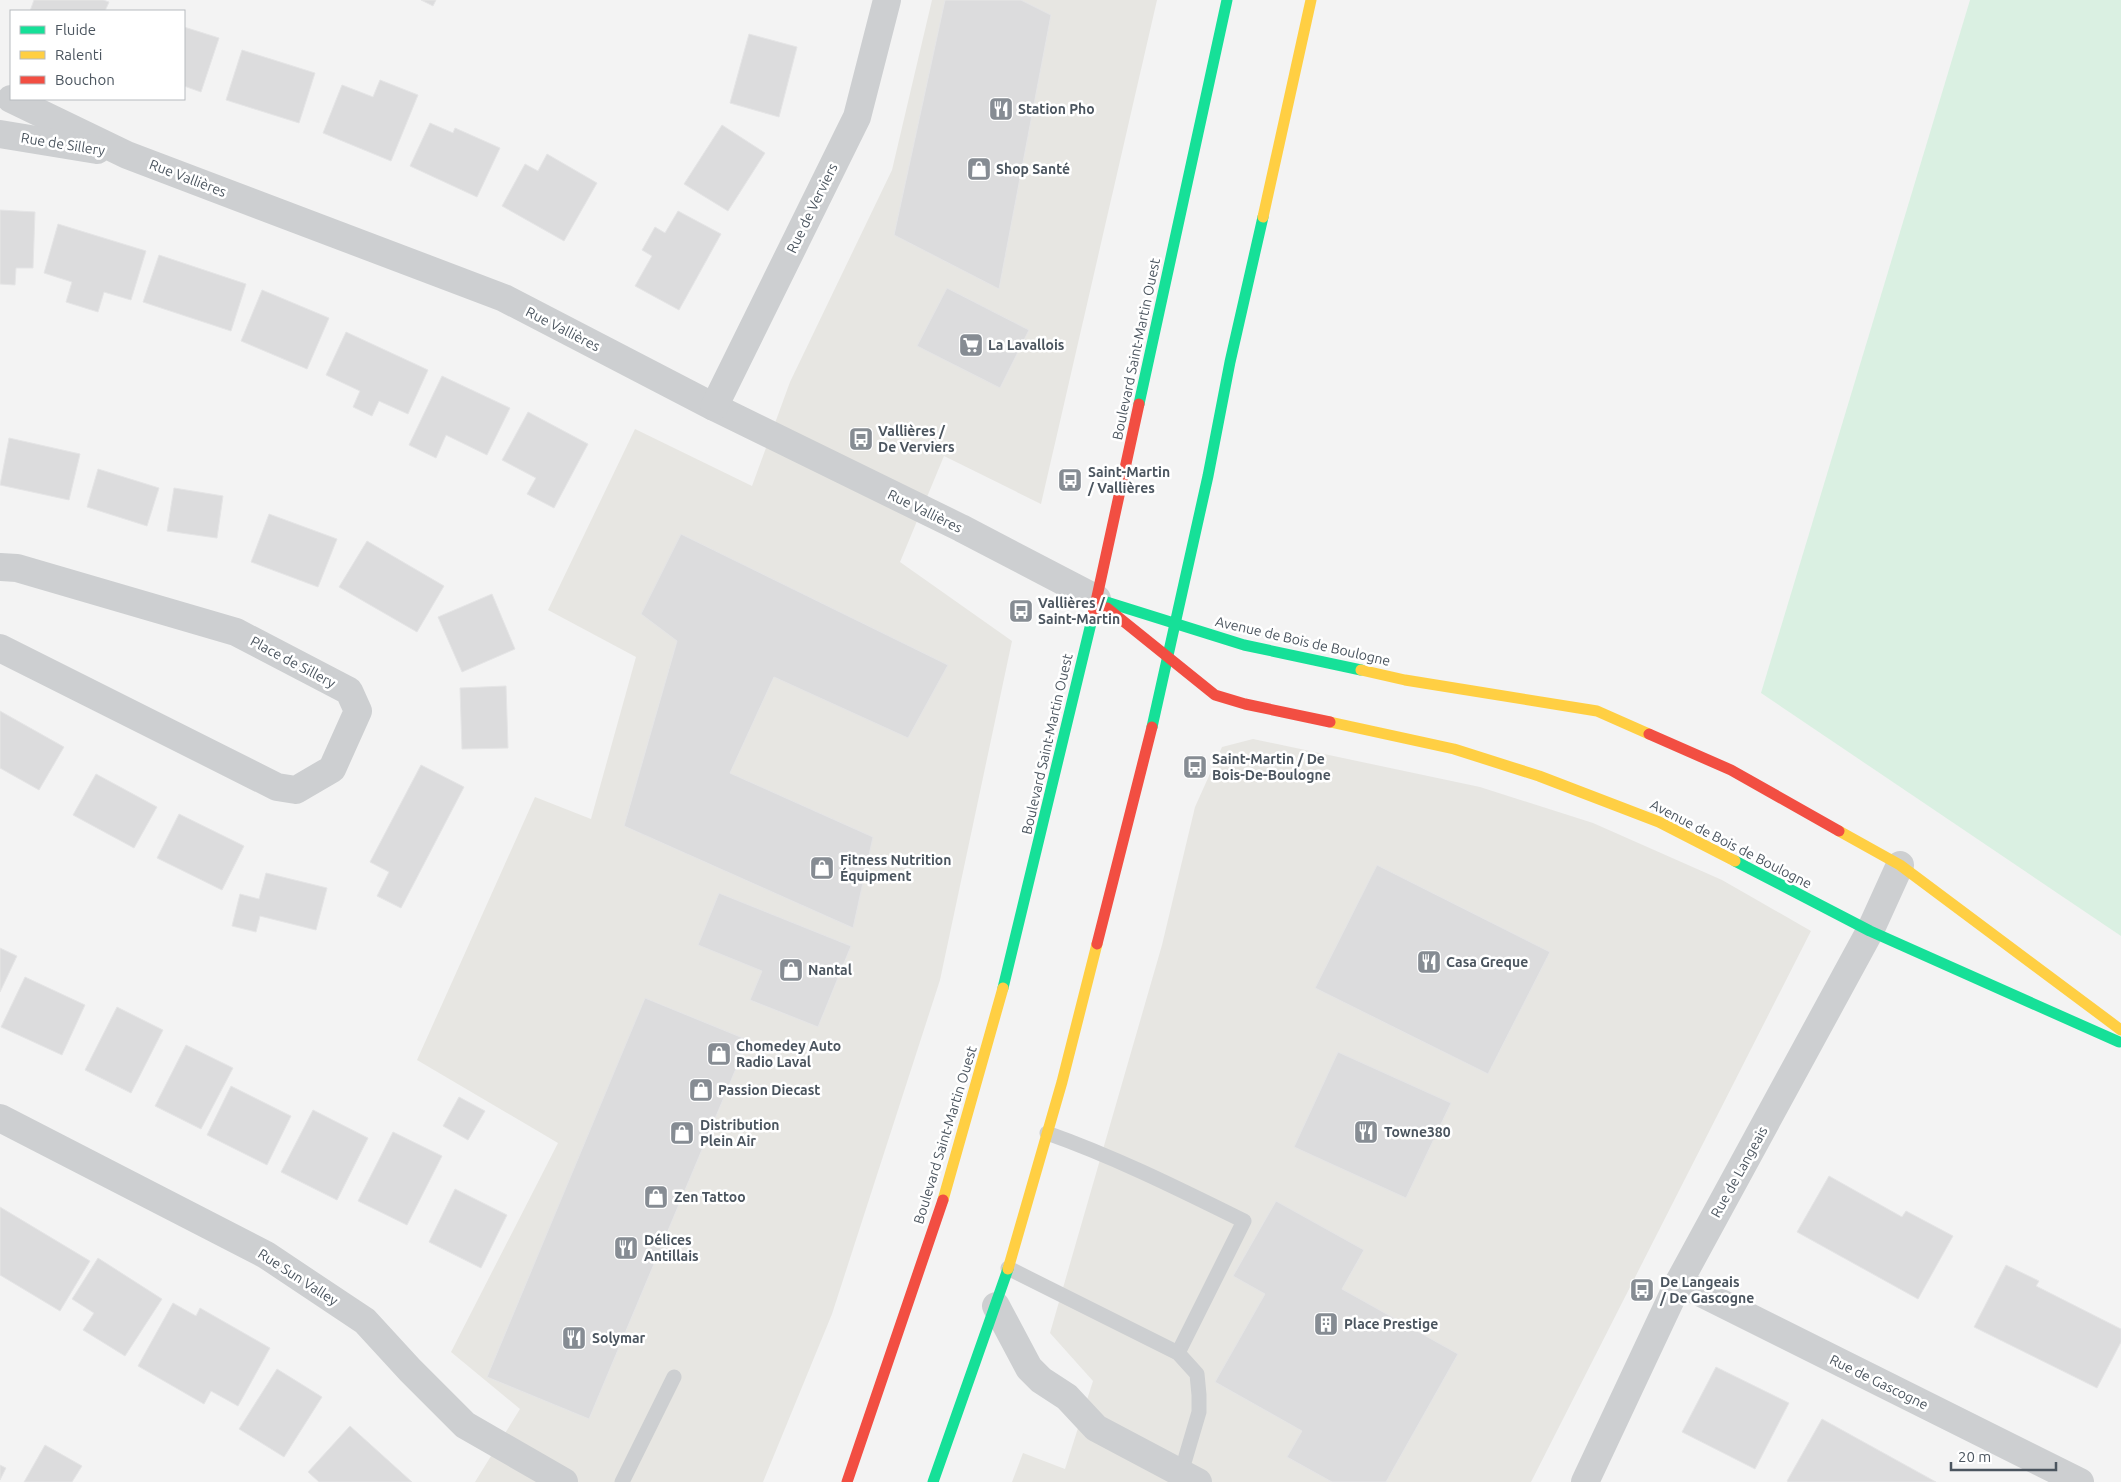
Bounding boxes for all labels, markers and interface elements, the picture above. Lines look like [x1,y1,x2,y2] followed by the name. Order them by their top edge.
[10,10,185,100] legend
[55,21,96,38] text: Fluide
[55,46,102,63] text: Ralenti
[55,71,115,88] text: Bouchon
[988,96,1014,122] restaurant icon: Station Pho
[1018,101,1095,117] place label: Station Pho
[20,129,106,159] street label: Rue de Sillery
[147,156,229,200] street label: Rue Vallières
[966,156,992,182] shop icon: Shop Santé
[783,161,841,255] street label: Rue de Verviers
[996,161,1070,177] place label: Shop Santé
[1109,256,1163,441] street label: Boulevard Saint-Martin Ouest
[523,303,603,355] street label: Rue Vallières
[958,332,984,358] supermarket icon: La Lavallois
[988,337,1065,353] place label: La Lavallois
[878,423,955,455] place label: Vallières / De Verviers
[848,426,874,452] bus stop icon: Vallières / De Verviers
[1087,464,1170,496] place label: Saint-Martin / Vallières
[1057,467,1083,493] bus stop icon: Saint-Martin / Vallières
[885,486,965,536] street label: Rue Vallières
[1038,595,1120,627] place label: Vallières / Saint-Martin
[1008,598,1034,624] bus stop icon: Vallières / Saint-Martin
[1214,613,1392,669] street label: Avenue de Bois de Boulogne
[248,633,338,691] street label: Place de Sillery
[1018,651,1076,836] street label: Boulevard Saint-Martin Ouest
[1212,751,1331,783] place label: Saint-Martin / De Bois-De-Boulogne
[1182,754,1208,780] bus stop icon: Saint-Martin / De Bois-De-Boulogne
[1648,796,1814,892] street label: Avenue de Bois de Boulogne
[840,852,951,884] place label: Fitness Nutrition Équipment
[809,855,835,881] shop icon: Fitness Nutrition Équipment
[1416,949,1442,975] restaurant icon: Casa Greque
[1446,954,1528,970] place label: Casa Greque
[778,957,804,983] shop icon: Nantal
[808,962,852,978] place label: Nantal
[736,1038,841,1070] place label: Chomedey Auto Radio Laval
[706,1041,732,1067] shop icon: Chomedey Auto Radio Laval
[910,1044,980,1226] street label: Boulevard Saint-Martin Ouest
[688,1077,714,1103] shop icon: Passion Diecast
[718,1082,820,1098] place label: Passion Diecast
[700,1117,780,1149] place label: Distribution Plein Air
[1353,1119,1379,1145] restaurant icon: Towne380
[669,1120,695,1146] shop icon: Distribution Plein Air
[1384,1124,1451,1140] place label: Towne380
[1707,1124,1771,1220] street label: Rue de Langeais
[643,1184,669,1210] shop icon: Zen Tattoo
[674,1189,746,1205] place label: Zen Tattoo
[644,1232,699,1264] place label: Délices Antillais
[613,1235,639,1261] restaurant icon: Délices Antillais
[255,1245,341,1309] street label: Rue Sun Valley
[1659,1274,1754,1306] place label: De Langeais / De Gascogne
[1629,1277,1655,1303] bus stop icon: De Langeais / De Gascogne
[1313,1311,1339,1337] building icon: Place Prestige
[1344,1316,1438,1332] place label: Place Prestige
[561,1325,587,1351] restaurant icon: Solymar
[592,1330,646,1346] place label: Solymar
[1827,1351,1931,1413] street label: Rue de Gascogne
[1951,1440,2056,1472] scale bar
[1958,1448,1991,1465] text: 20 m

